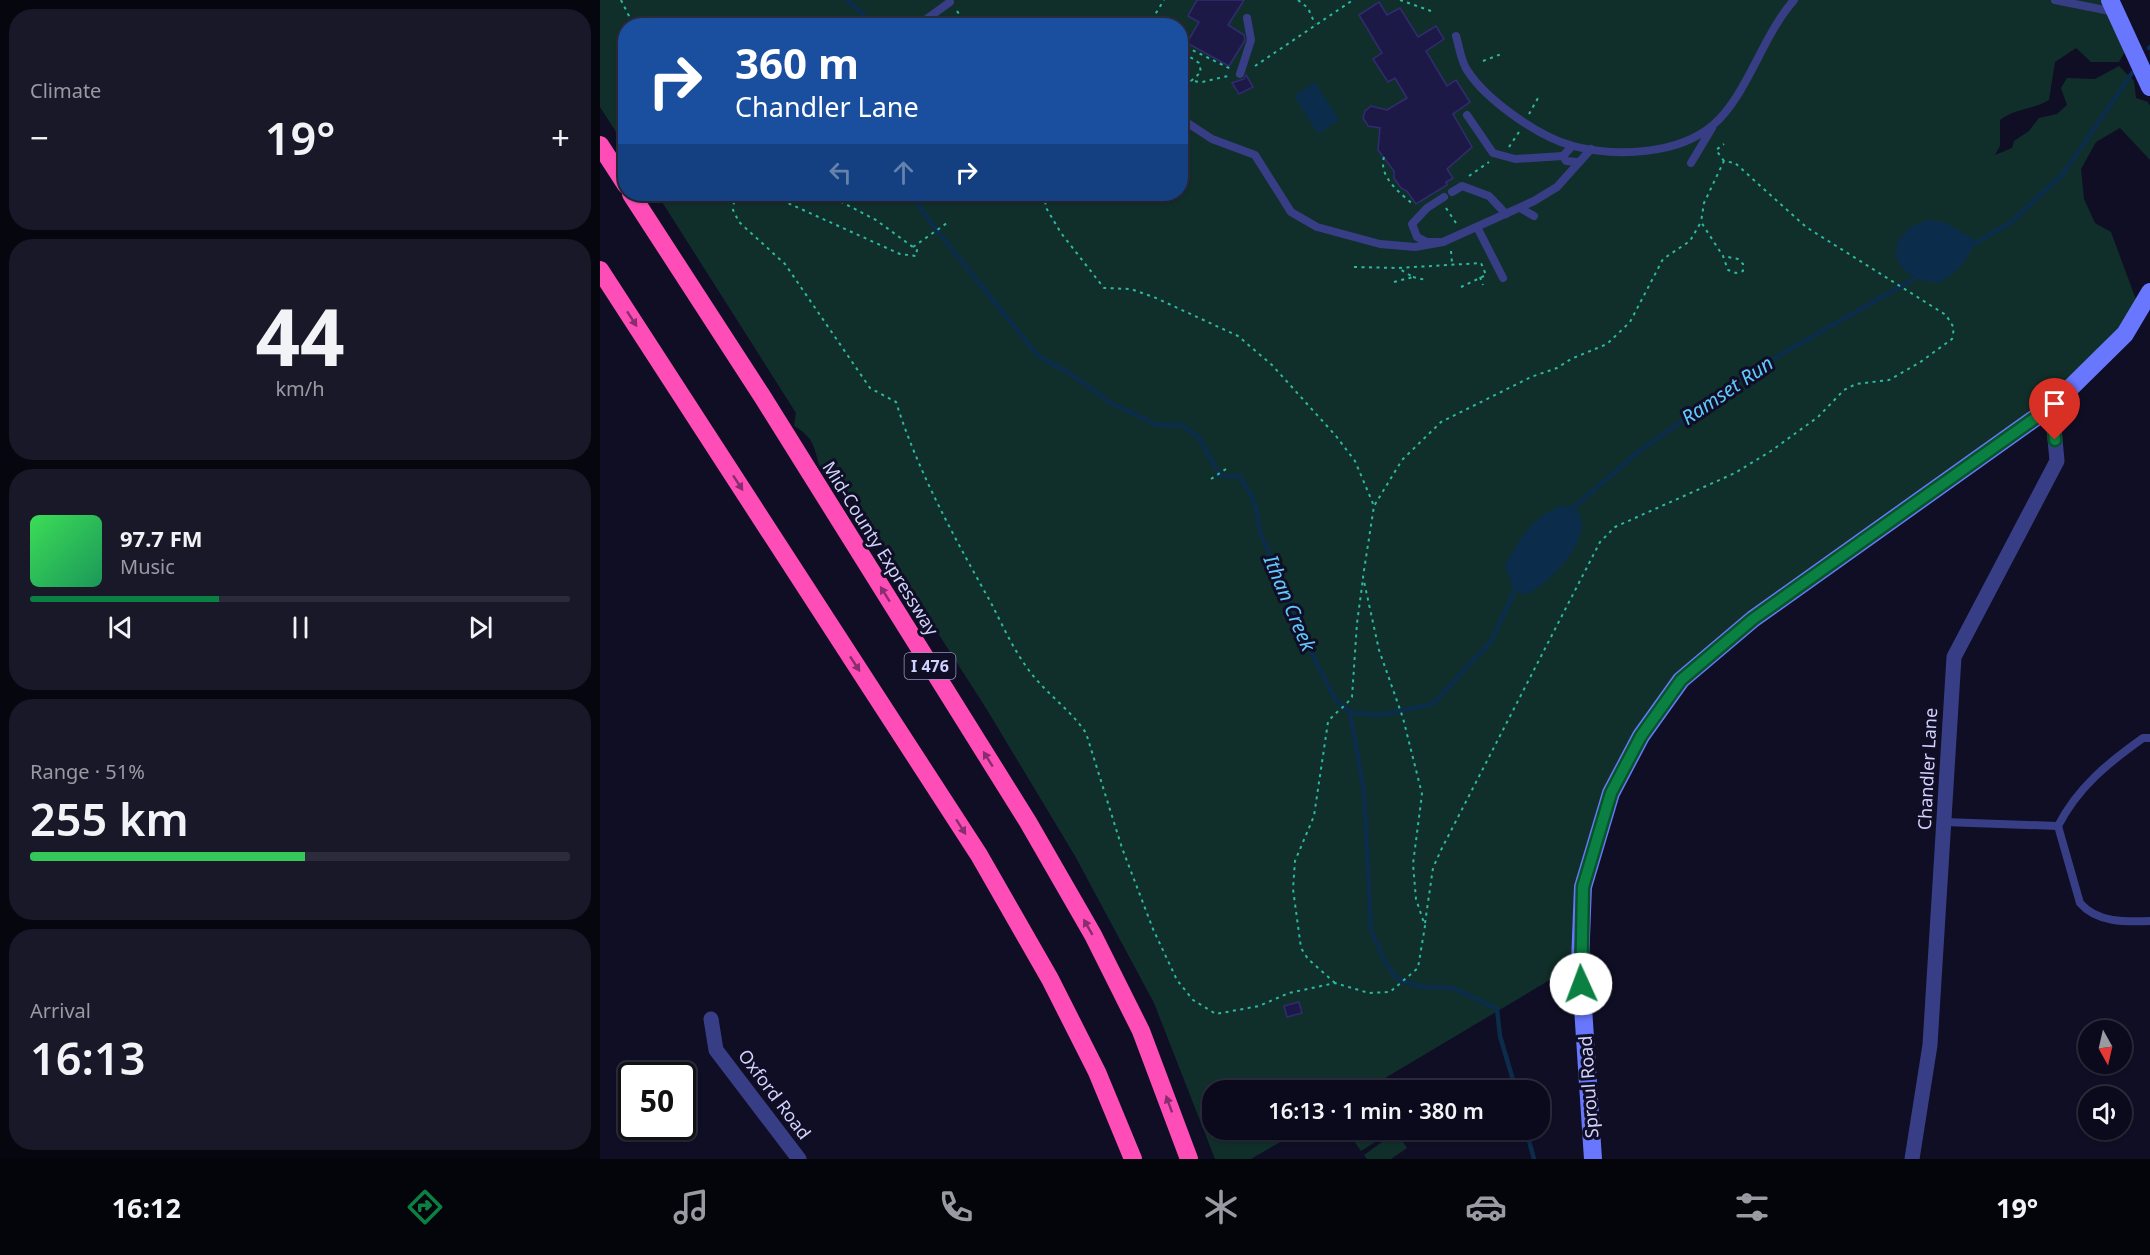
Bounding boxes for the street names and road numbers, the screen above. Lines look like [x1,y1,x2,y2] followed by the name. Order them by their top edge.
[818,456,945,640] street label: Mid-County Expressway
[904,653,956,679] road number: I 476
[1912,707,1942,831] street label: Chandler Lane
[1572,1035,1604,1139] street label: Sproul Road
[733,1044,817,1144] street label: Oxford Road

